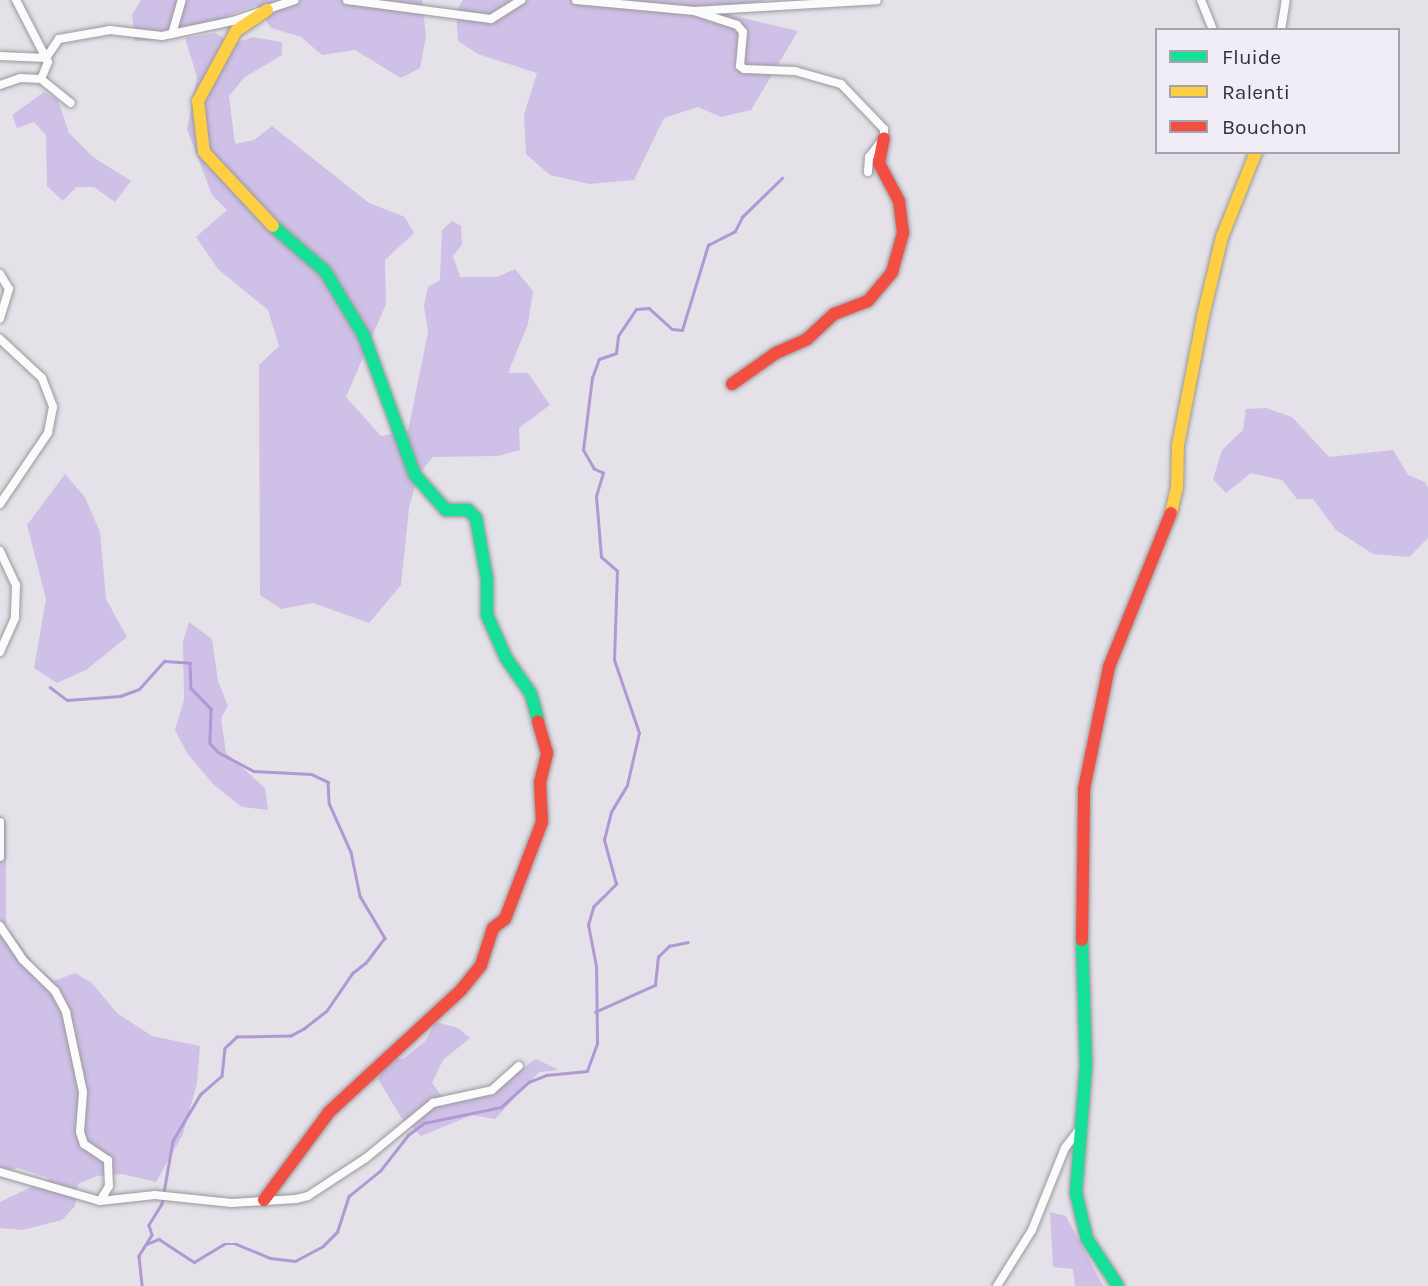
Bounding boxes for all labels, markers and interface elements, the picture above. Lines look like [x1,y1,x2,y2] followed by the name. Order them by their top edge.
[1155,28,1400,154] legend
[1222,45,1281,69] text: Fluide
[1222,80,1290,104] text: Ralenti
[1222,115,1307,139] text: Bouchon

